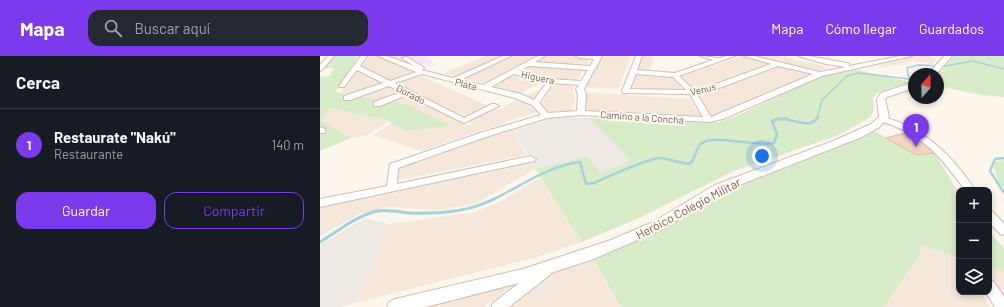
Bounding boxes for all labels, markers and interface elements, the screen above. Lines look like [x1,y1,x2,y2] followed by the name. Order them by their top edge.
[88,10,368,46] search box
[20,17,64,40] text: Mapa
[102,17,124,39] icon: search
[134,19,210,37] text: Buscar aquí
[771,20,803,37] text: Mapa
[825,20,897,37] text: Cómo llegar
[919,20,984,37] text: Guardados
[520,68,556,86] street label: Higuera
[908,68,944,104] north arrow
[16,72,60,92] text: Cerca
[454,76,478,92] street label: Plata
[689,80,717,98] street label: Venus
[394,82,428,106] street label: Dorado
[600,108,684,126] street label: Camino a la Concha
[903,114,929,147] pin: 1
[54,128,176,146] text: Restaurate "Nakú"
[27,137,31,153] text: 1
[272,137,304,153] text: 140 m
[54,146,123,162] text: Restaurante
[752,146,772,166] your location
[633,174,743,242] street label: Heróico Colegio Militar
[956,187,992,295] map controls
[956,187,992,223] button: +
[16,192,156,229] button: Guardar
[164,192,304,229] button: Compartir
[956,223,992,259] button: −
[956,259,992,295] button: layers

